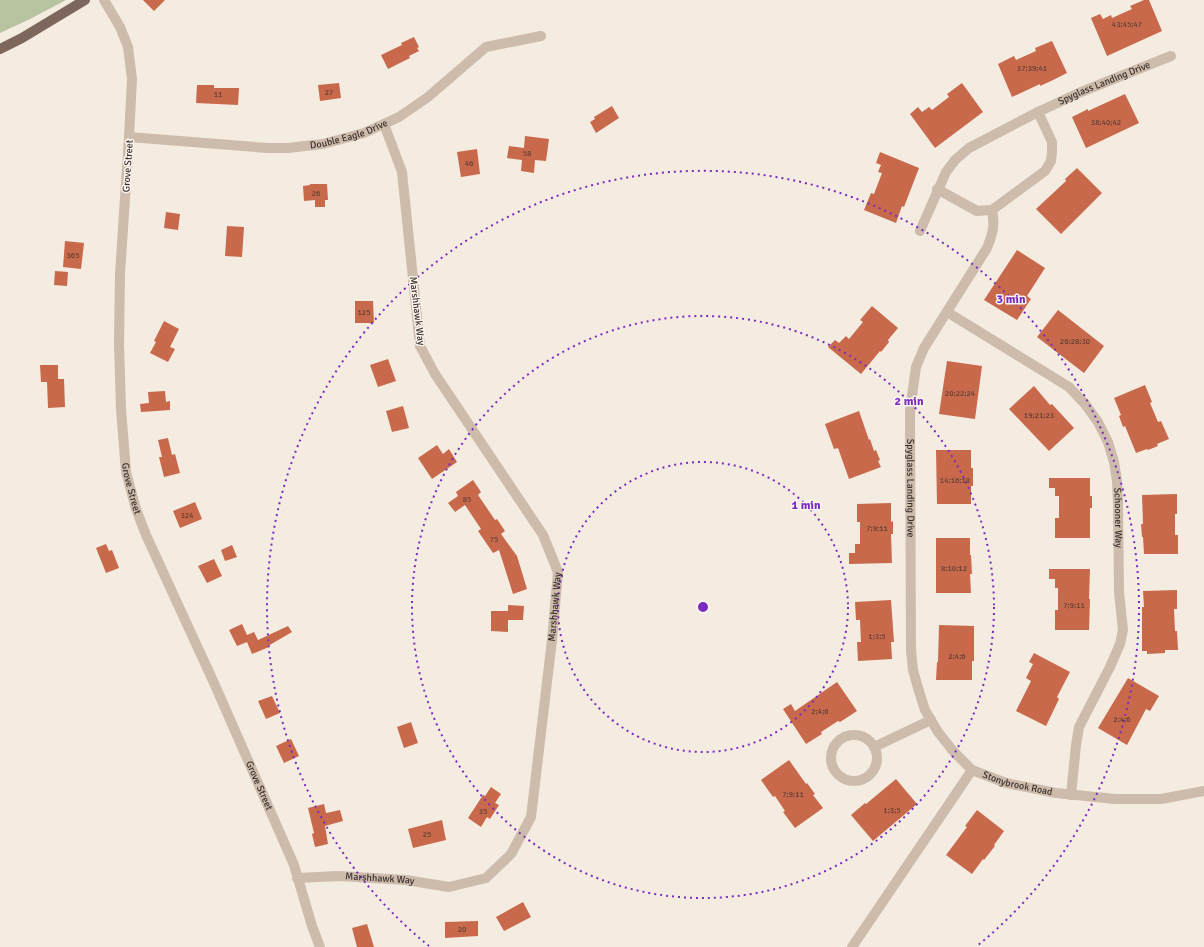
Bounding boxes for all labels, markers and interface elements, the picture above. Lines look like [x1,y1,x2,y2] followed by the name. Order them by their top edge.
[1112,19,1142,29] house number: 43;45;47
[1056,59,1152,108] street label: Spyglass Landing Drive
[1017,63,1047,73] house number: 37;39;41
[325,87,333,97] house number: 27
[214,89,222,99] house number: 11
[309,117,390,151] street label: Double Eagle Drive
[1091,117,1121,127] house number: 38;40;42
[120,139,136,193] street label: Grove Street
[523,148,531,158] house number: 58
[465,158,473,168] house number: 46
[312,188,320,198] house number: 26
[67,250,79,260] house number: 365
[407,276,427,346] street label: Marshhawk Way
[997,292,1026,307] text: 3 min
[358,307,370,317] house number: 125
[1060,336,1090,346] house number: 26;28;30
[945,388,976,398] house number: 20;22;24
[895,394,924,409] text: 2 min
[1024,410,1054,420] house number: 19;21;23
[904,439,917,538] street label: Spyglass Landing Drive
[119,462,144,517] street label: Grove Street
[940,475,970,485] house number: 14;16;18
[1111,487,1125,548] street label: Schooner Way
[463,494,471,504] house number: 85
[792,498,821,513] text: 1 min
[181,510,194,520] house number: 324
[866,523,888,533] house number: 7;9;11
[490,534,498,544] house number: 75
[941,563,967,573] house number: 8;10;12
[546,572,564,642] street label: Marshhawk Way
[696,600,710,614] centre of rings
[1063,600,1085,610] house number: 7;9;11
[868,631,886,641] house number: 1;3;5
[948,651,966,661] house number: 2;4;6
[811,706,829,716] house number: 2;4;6
[1113,714,1131,724] house number: 2;4;6
[243,759,275,813] street label: Grove Street
[981,769,1053,798] street label: Stonybrook Road
[782,789,804,799] house number: 7;9;11
[883,805,901,815] house number: 1;3;5
[479,806,487,816] house number: 35
[423,829,431,839] house number: 25
[345,870,416,887] street label: Marshhawk Way
[458,924,466,934] house number: 20

